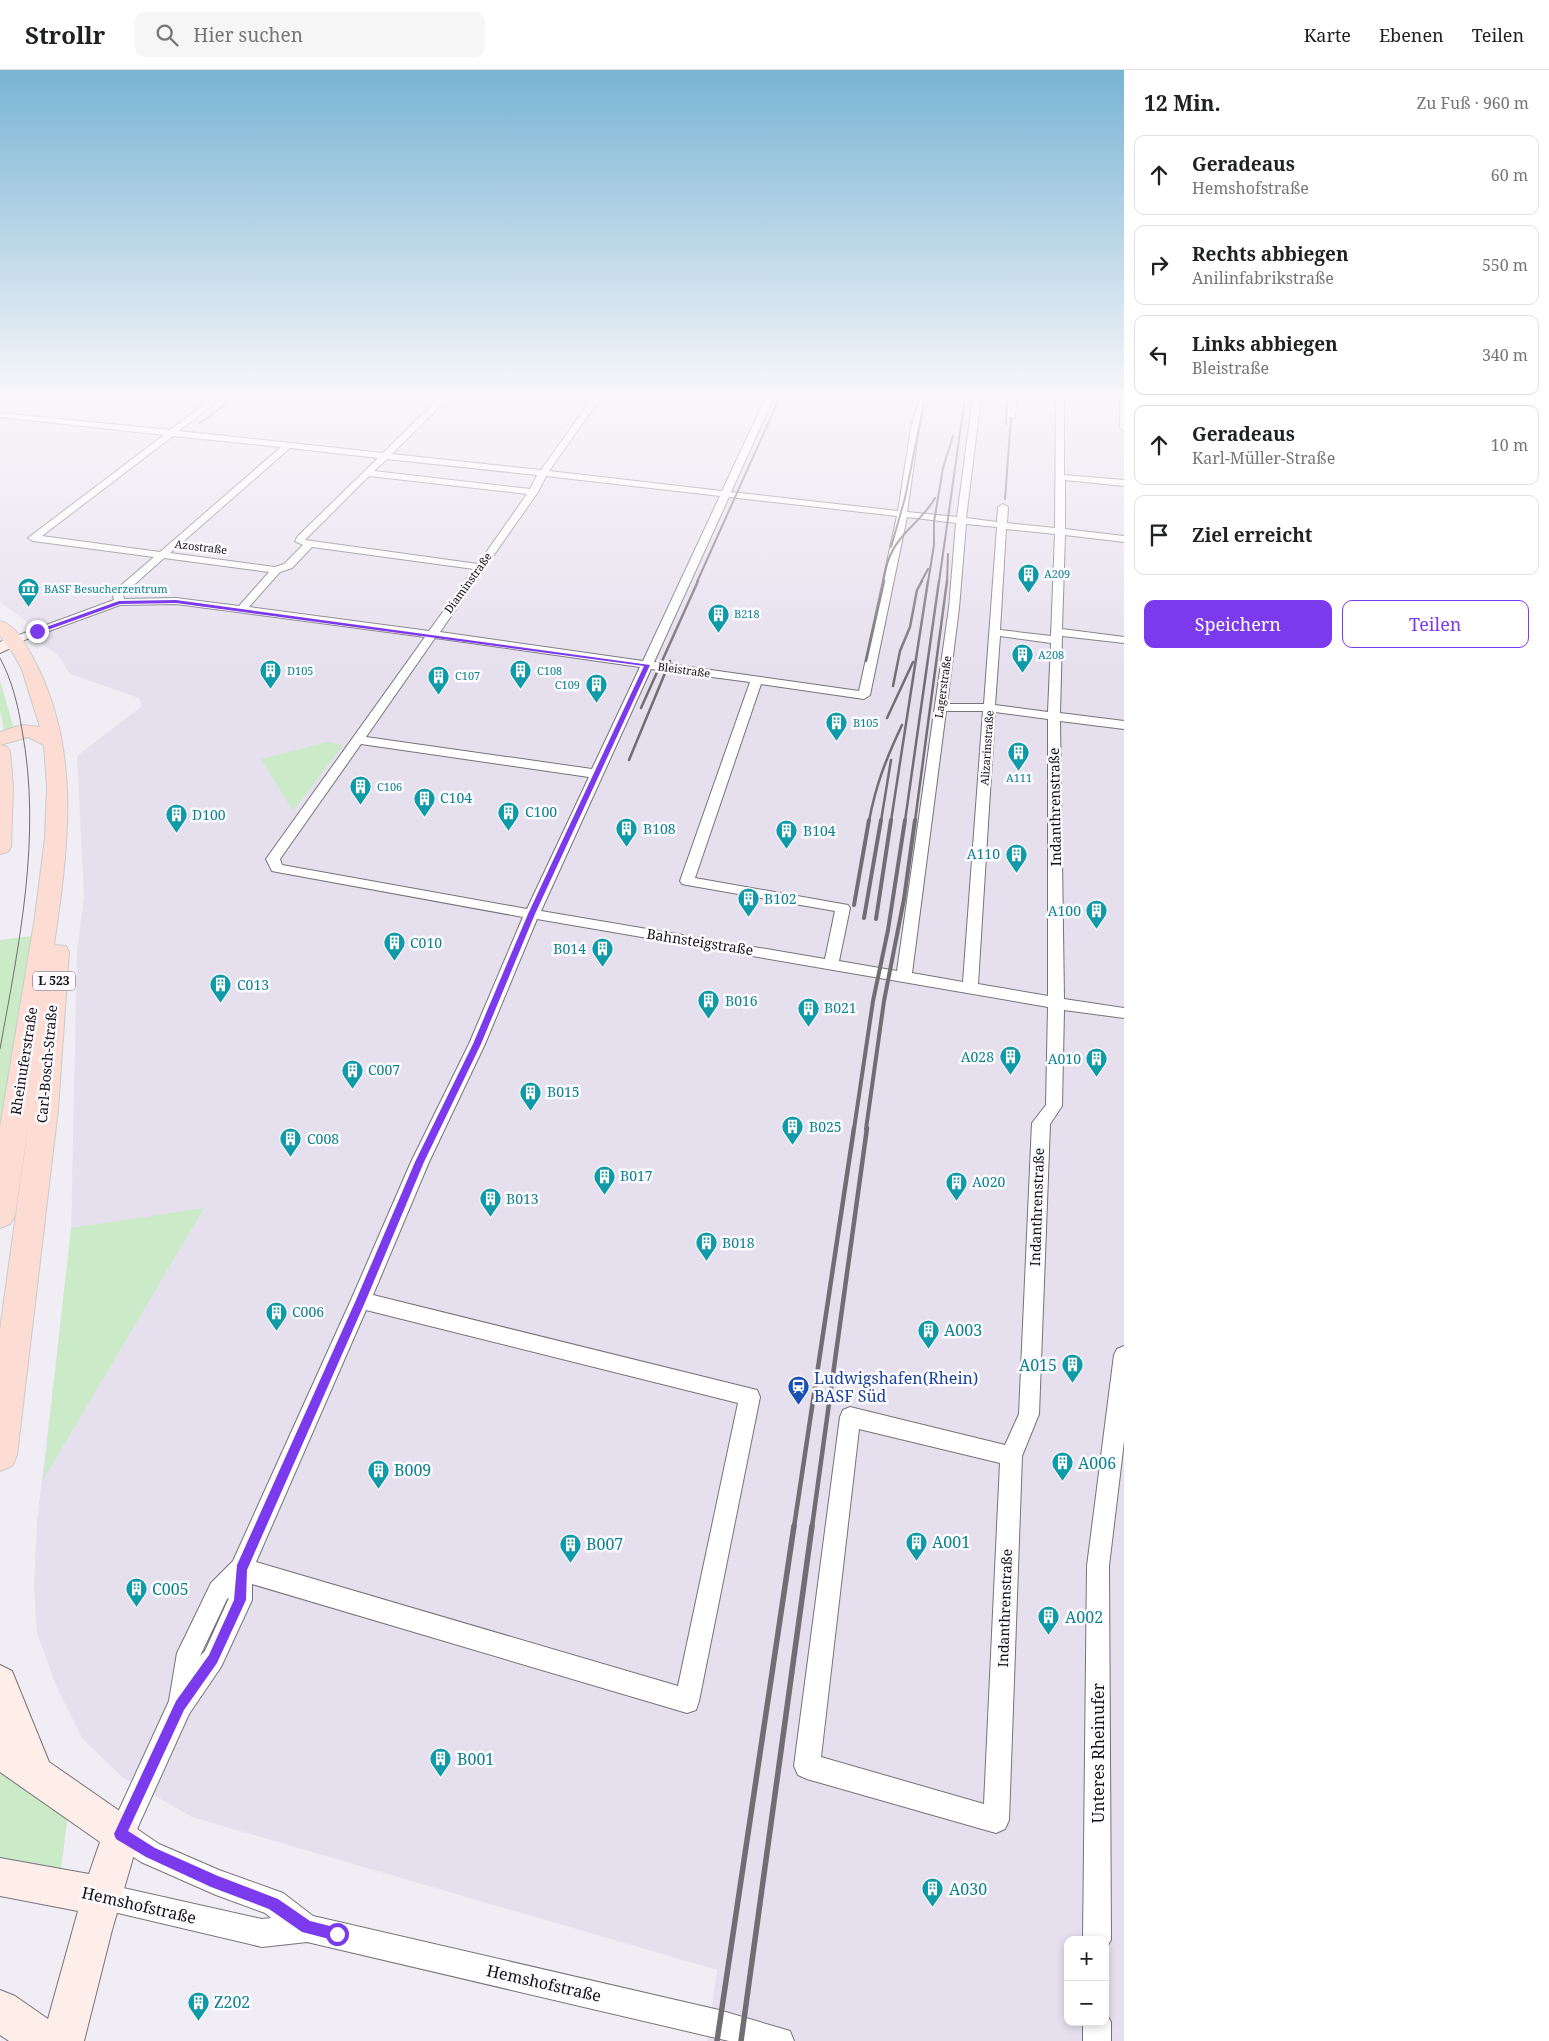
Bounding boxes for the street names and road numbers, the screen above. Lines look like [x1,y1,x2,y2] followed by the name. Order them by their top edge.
[174,536,228,557] street label: Azostraße
[440,549,495,616] street label: Diaminstraße
[931,655,954,719] street label: Lagerstraße
[657,658,711,681] street label: Bleistraße
[976,710,997,786] street label: Alizarinstraße
[1044,748,1065,866] street label: Indanthrenstraße
[645,924,755,959] street label: Bahnsteigstraße
[33,971,75,990] road number: L 523
[32,1004,61,1124] street label: Carl-Bosch-Straße
[6,1006,41,1116] street label: Rheinuferstraße
[1025,1147,1048,1267] street label: Indanthrenstraße
[993,1548,1016,1668] street label: Indanthrenstraße
[1087,1682,1109,1823] street label: Unteres Rheinufer
[80,1881,198,1929] street label: Hemshofstraße
[485,1959,603,2007] street label: Hemshofstraße

